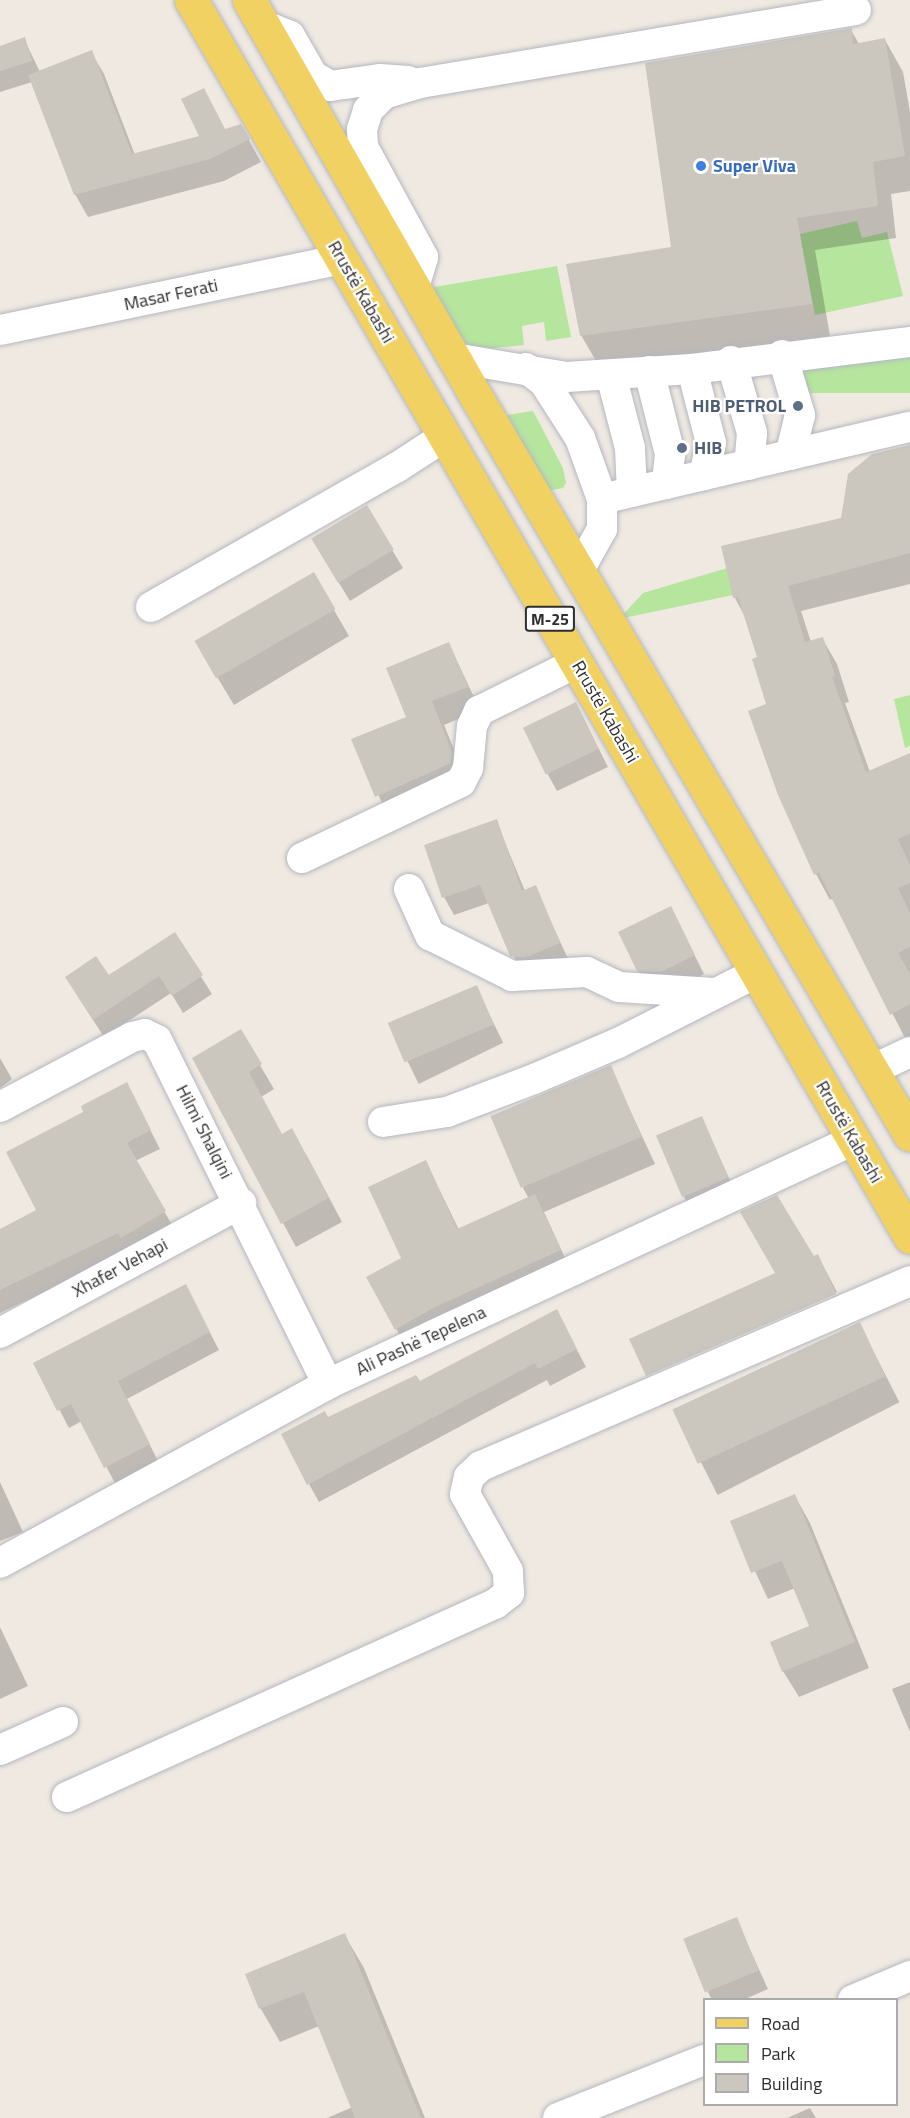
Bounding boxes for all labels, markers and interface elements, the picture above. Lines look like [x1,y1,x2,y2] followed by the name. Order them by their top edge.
[713,155,796,177] place label: Super Viva
[694,159,708,173] marker: Super Viva
[323,237,399,347] street label: Rrustë Kabashi
[122,275,220,315] street label: Masar Ferati
[692,395,786,417] place label: HIB PETROL
[791,399,805,413] marker: HIB PETROL
[694,437,722,459] place label: HIB
[675,441,689,455] marker: HIB
[524,606,576,632] road number: M-25
[567,657,643,767] street label: Rrustë Kabashi
[811,1077,887,1187] street label: Rrustë Kabashi
[171,1081,237,1183] street label: Hilmi Shalqini
[69,1234,171,1302] street label: Xhafer Vehapi
[353,1301,489,1381] street label: Ali Pashë Tepelena
[703,1998,898,2106] legend
[761,2010,800,2037] text: Road
[761,2040,795,2067] text: Park
[761,2070,822,2097] text: Building

